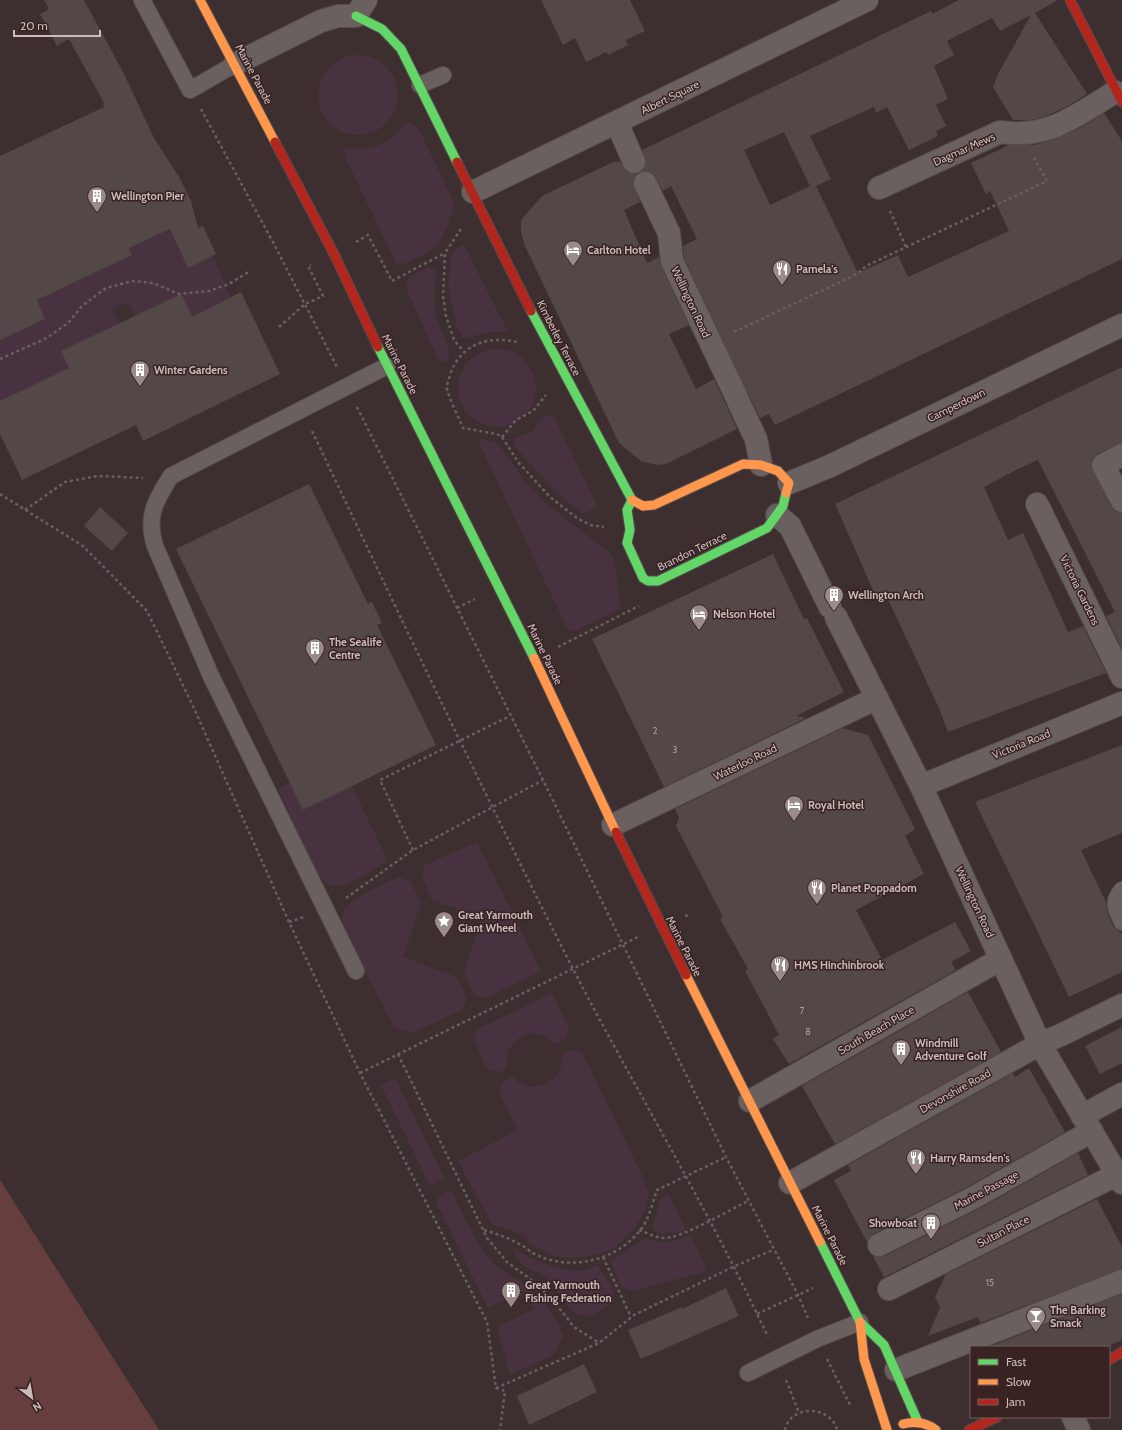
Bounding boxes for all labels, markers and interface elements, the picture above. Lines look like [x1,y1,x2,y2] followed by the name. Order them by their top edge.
[14,12,100,38] scale bar
[20,18,48,33] text: 20 m
[232,42,276,107] street label: Marine Parade
[639,77,702,117] street label: Albert Square
[931,129,998,169] street label: Dagmar Mews
[86,185,108,213] building icon: Wellington Pier
[111,189,184,203] place label: Wellington Pier
[562,239,584,267] hotel icon: Carlton Hotel
[587,243,651,257] place label: Carlton Hotel
[771,258,793,286] restaurant icon: Pamela's
[796,262,838,276] place label: Pamela's
[668,264,714,340] street label: Wellington Road
[534,298,584,379] street label: Kimberley Terrace
[379,331,421,397] street label: Marine Parade
[129,359,151,387] building icon: Winter Gardens
[154,363,228,377] place label: Winter Gardens
[925,385,987,425] street label: Camperdown
[655,528,729,574] street label: Brandon Terrace
[1057,553,1103,628] street label: Victoria Gardens
[823,584,845,612] building icon: Wellington Arch
[848,588,924,602] place label: Wellington Arch
[688,603,710,631] hotel icon: Nelson Hotel
[713,607,775,621] place label: Nelson Hotel
[524,621,566,687] street label: Marine Parade
[329,635,382,662] place label: The Sealife Centre
[304,637,326,665] building icon: The Sealife Centre
[653,725,658,736] house number: 2
[990,726,1052,762] street label: Victoria Road
[711,741,779,783] street label: Waterloo Road
[673,744,678,755] house number: 3
[783,794,805,822] hotel icon: Royal Hotel
[808,798,864,812] place label: Royal Hotel
[952,864,998,940] street label: Wellington Road
[806,877,828,905] restaurant icon: Planet Poppadom
[831,881,917,895] place label: Planet Poppadom
[458,908,533,935] place label: Great Yarmouth Giant Wheel
[433,910,455,938] place icon: Great Yarmouth Giant Wheel
[663,913,705,979] street label: Marine Parade
[769,954,791,982] restaurant icon: HMS Hinchinbrook
[794,958,885,972] place label: HMS Hinchinbrook
[835,1002,917,1058] street label: South Beach Place
[800,1005,805,1016] house number: 7
[805,1026,811,1037] house number: 8
[915,1036,987,1063] place label: Windmill Adventure Golf
[890,1038,912,1066] building icon: Windmill Adventure Golf
[917,1066,993,1116] street label: Devonshire Road
[905,1147,927,1175] restaurant icon: Harry Ramsden's
[930,1151,1010,1165] place label: Harry Ramsden's
[951,1167,1021,1213] street label: Marine Passage
[809,1202,851,1268] street label: Marine Parade
[920,1212,942,1240] building icon: Showboat
[974,1212,1032,1250] street label: Sultan Place
[869,1216,917,1230] place label: Showboat
[986,1277,994,1288] house number: 15
[525,1278,611,1305] place label: Great Yarmouth Fishing Federation
[500,1280,522,1308] building icon: Great Yarmouth Fishing Federation
[1050,1303,1106,1330] place label: The Barking Smack
[1025,1305,1047,1333] bar icon: The Barking Smack
[970,1346,1110,1418] legend
[1006,1354,1026,1369] text: Fast
[1006,1374,1031,1389] text: Slow
[12,1378,52,1418] north arrow
[1005,1394,1025,1409] text: Jam
[30,1399,44,1415] text: N

